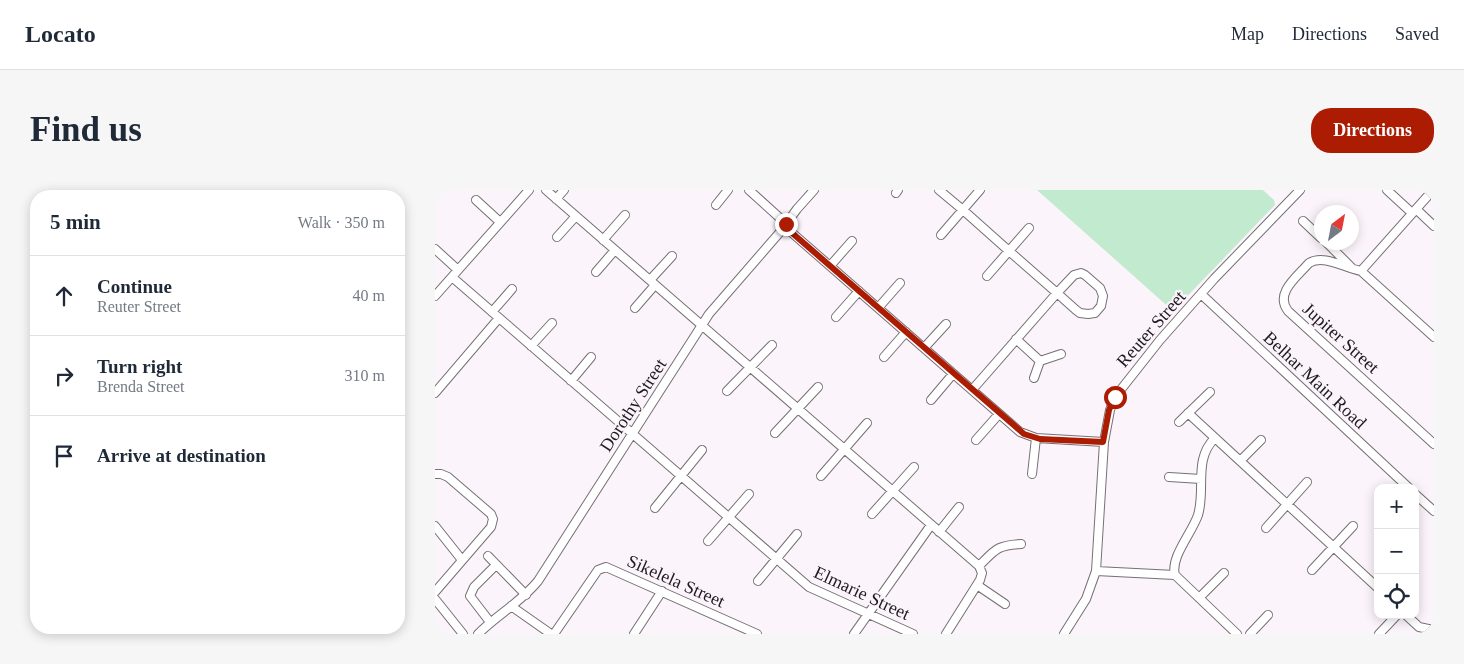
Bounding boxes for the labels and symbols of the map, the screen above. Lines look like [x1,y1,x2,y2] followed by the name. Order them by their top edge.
[1314,205,1359,250] north arrow
[775,213,798,236] route end
[1112,287,1190,371] street label: Reuter Street
[1299,299,1383,377] street label: Jupiter Street
[1260,327,1370,433] street label: Belhar Main Road
[596,355,670,455] street label: Dorothy Street
[1104,386,1127,409] route start
[624,551,728,611] street label: Sikelela Street
[811,562,913,624] street label: Elmarie Street

